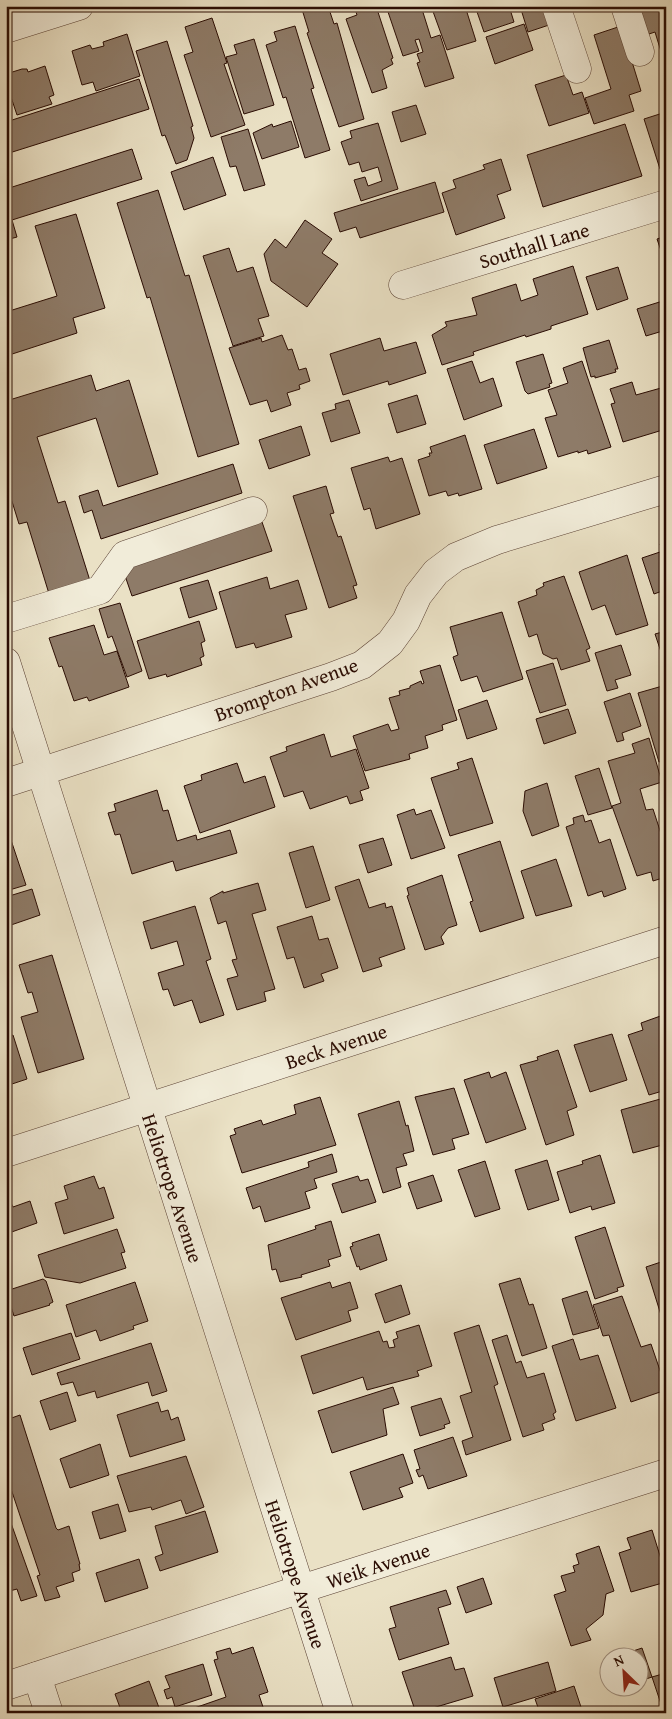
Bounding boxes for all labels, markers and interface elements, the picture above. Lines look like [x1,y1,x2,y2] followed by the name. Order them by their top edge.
[475,214,593,276] street label: Southall Lane
[210,650,362,728] street label: Brompton Avenue
[281,1016,391,1076] street label: Beck Avenue
[135,1110,211,1266] street label: Heliotrope Avenue
[258,1496,334,1652] street label: Heliotrope Avenue
[323,1535,433,1595] street label: Weik Avenue
[600,1646,650,1696] north arrow
[610,1649,628,1671] text: N

